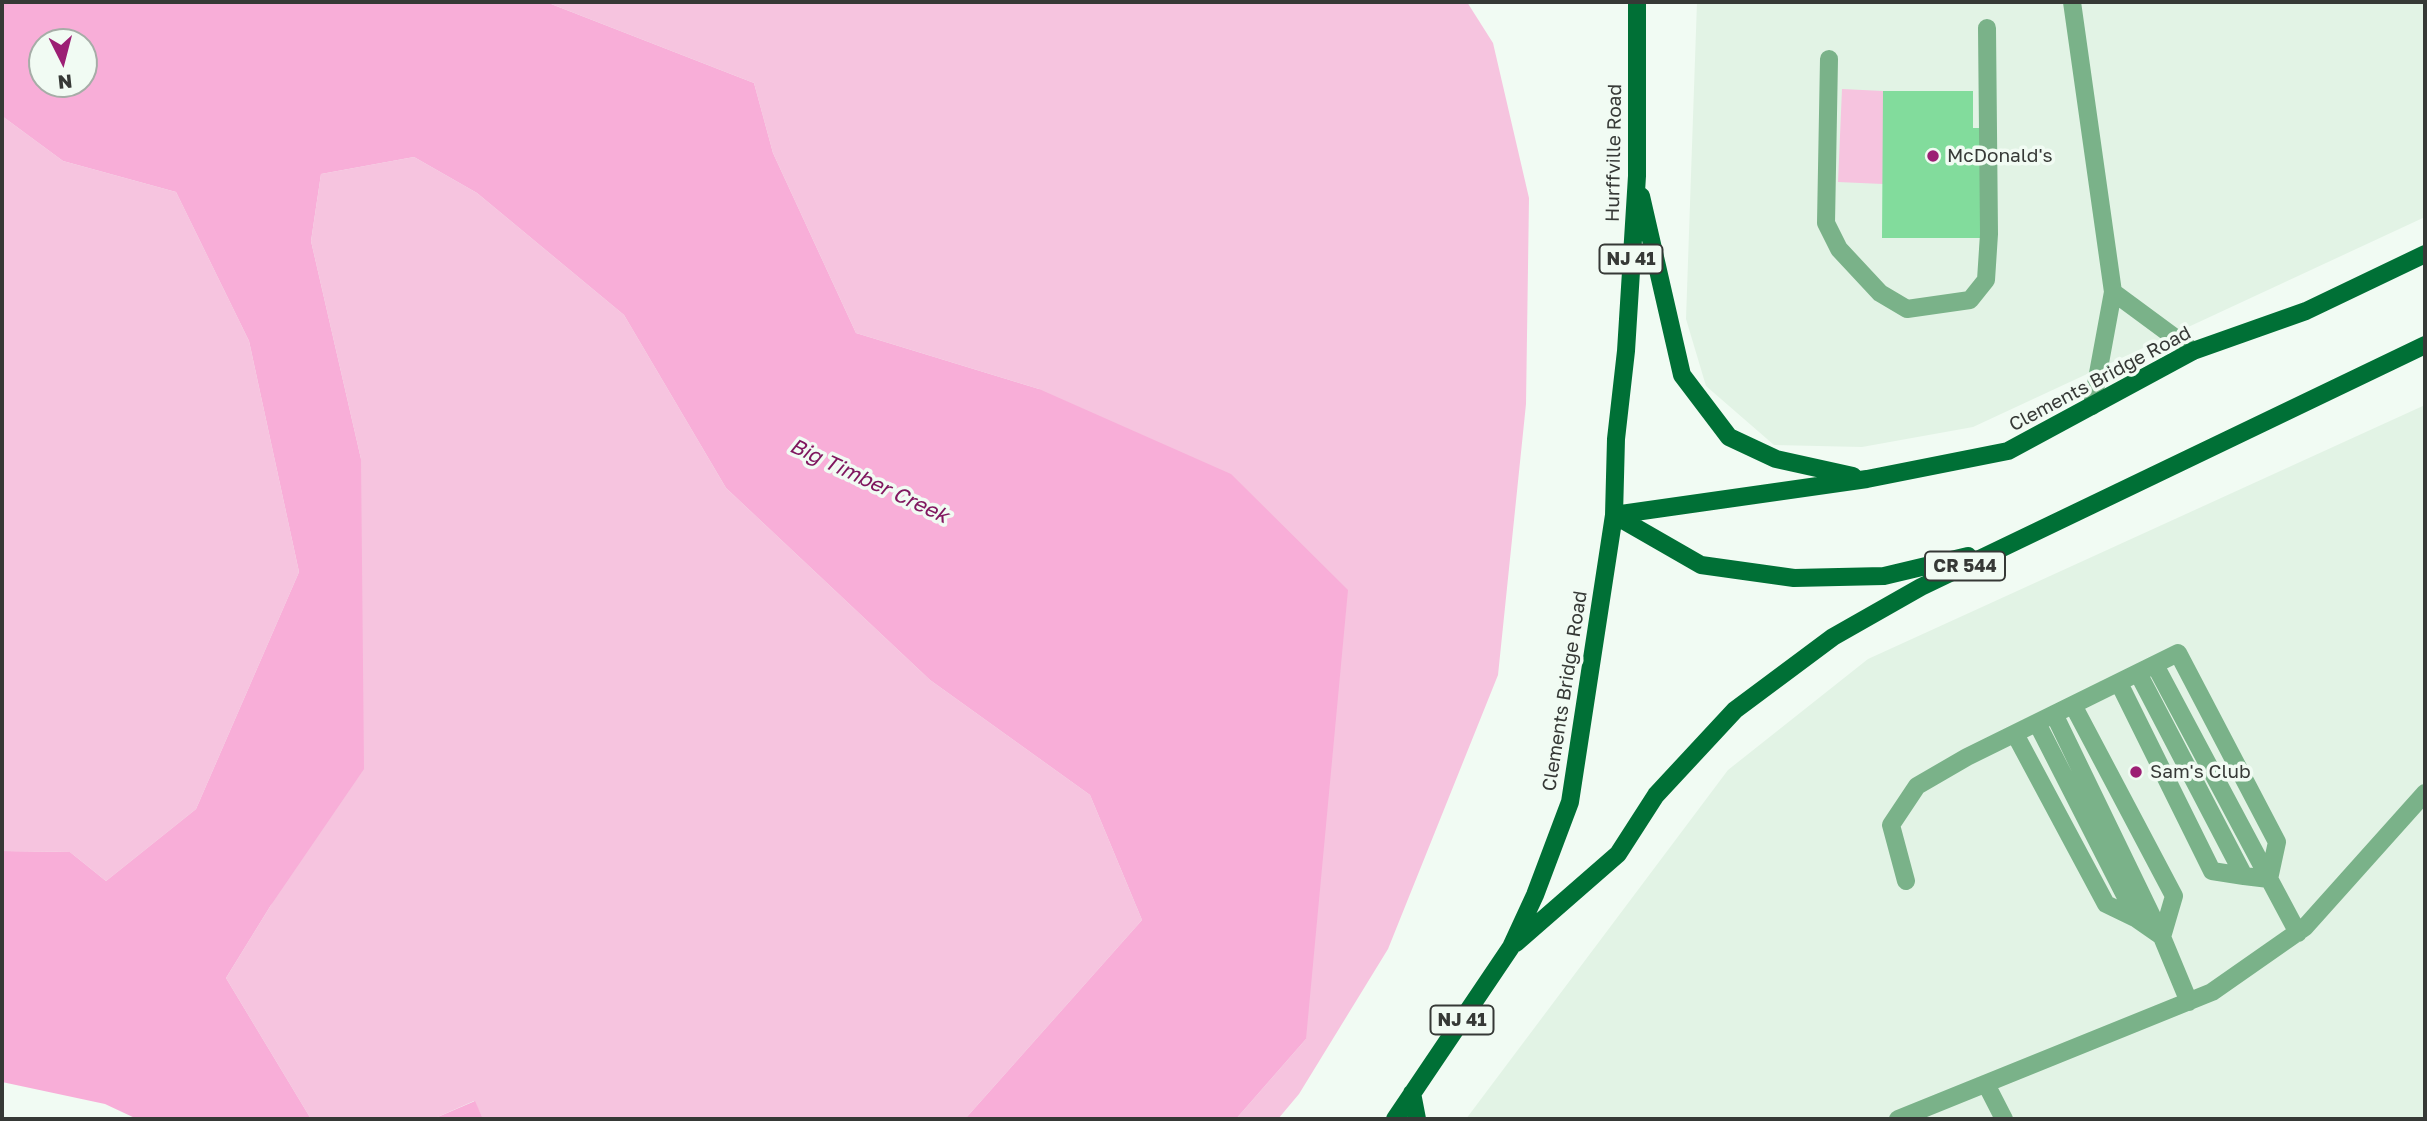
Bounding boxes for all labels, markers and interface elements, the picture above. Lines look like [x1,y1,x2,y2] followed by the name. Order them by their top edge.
[28,28,98,98] north arrow
[57,70,73,95] text: N
[1601,84,1627,222] street label: Hurffville Road
[1947,145,2053,167] place label: McDonald's
[1925,148,1941,164] marker: McDonald's
[1600,244,1662,274] road number: NJ 41
[2005,321,2195,437] street label: Clements Bridge Road
[786,433,952,529] water label: Big Timber Creek
[1925,552,2005,580] road number: CR 544
[1538,589,1592,793] street label: Clements Bridge Road
[2150,761,2251,783] place label: Sam's Club
[2128,764,2144,780] marker: Sam's Club
[1430,1006,1494,1035] road number: NJ 41

